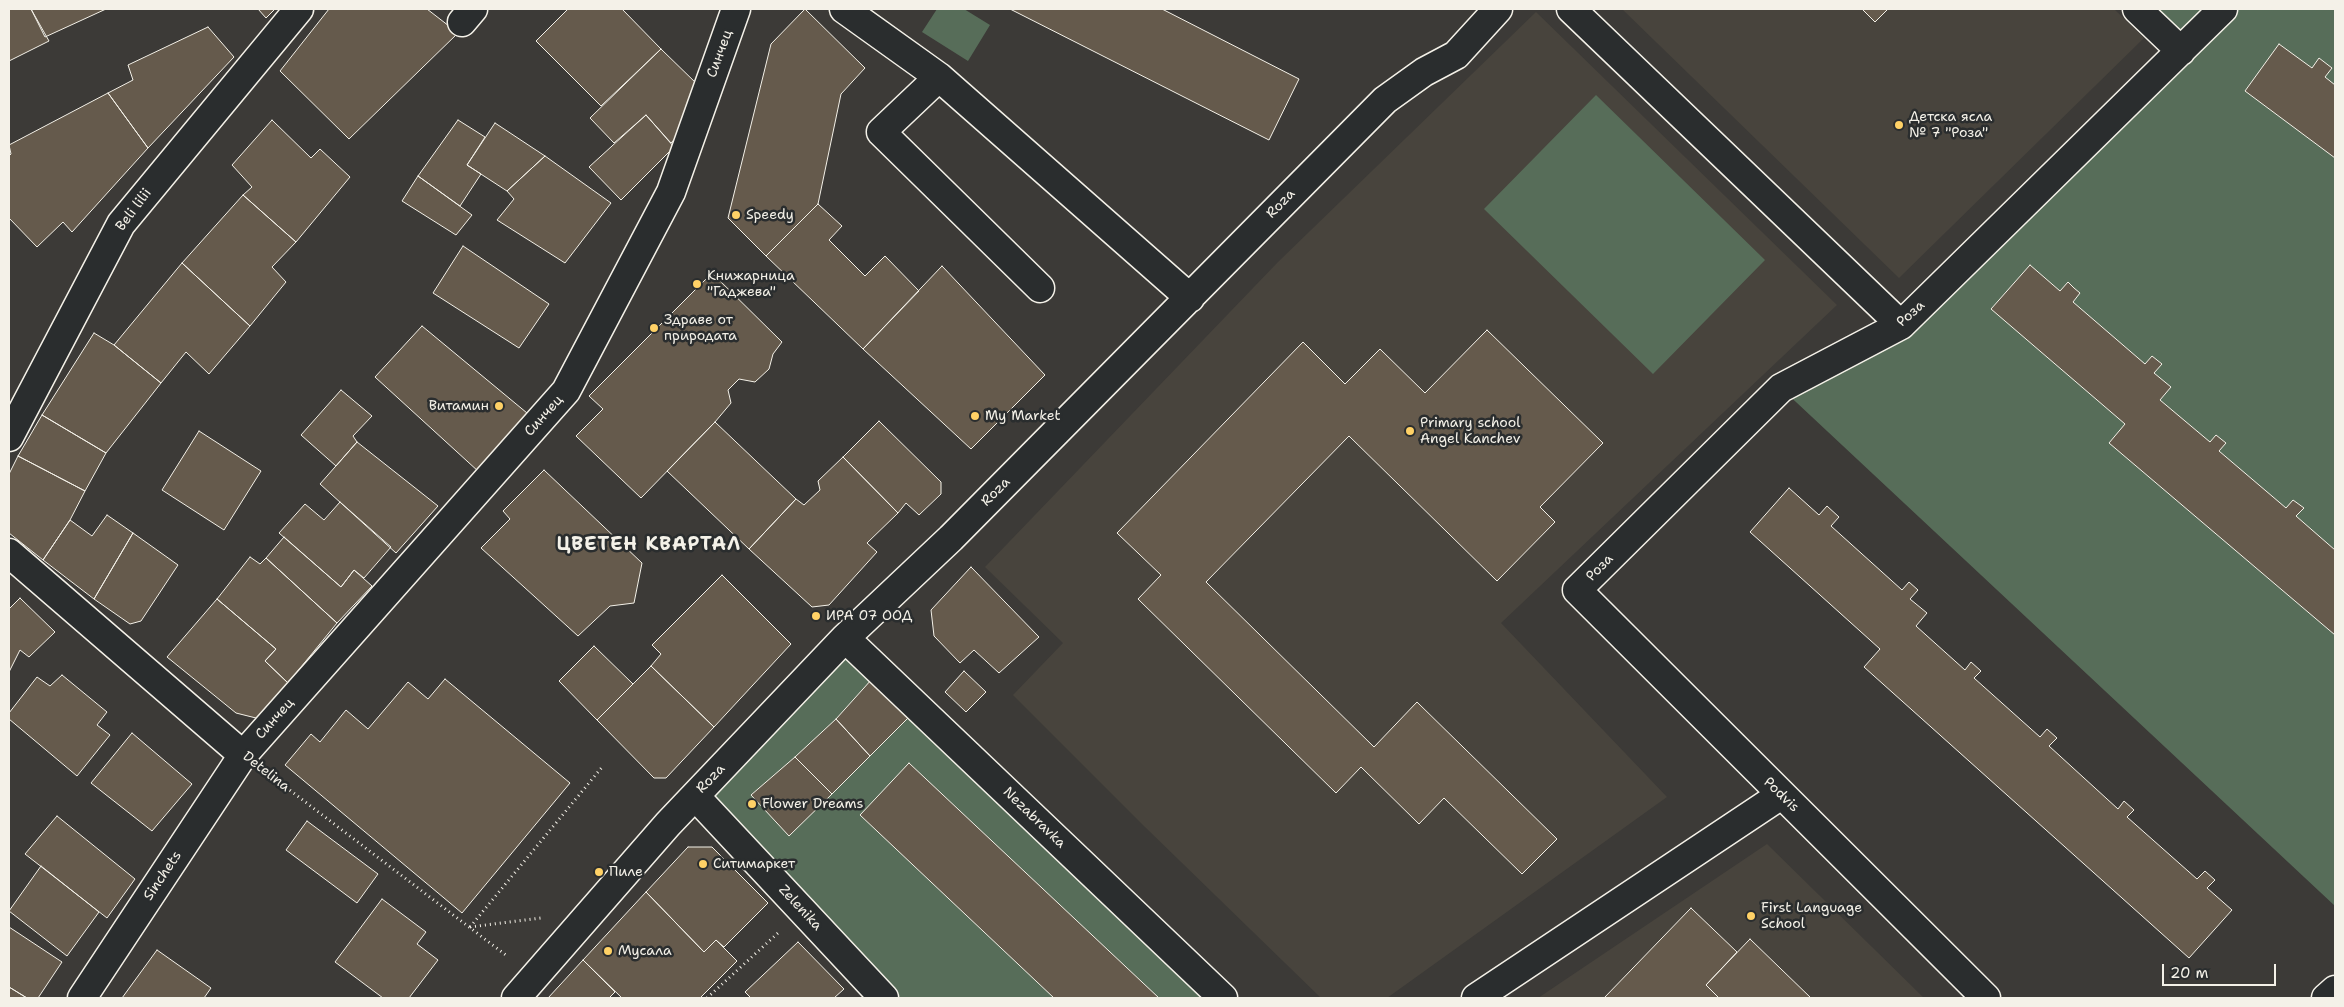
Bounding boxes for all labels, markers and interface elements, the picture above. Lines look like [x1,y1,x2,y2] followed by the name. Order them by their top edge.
[704,28,736,80] street label: Синчец
[1909,109,1992,142] place label: Детска ясла № 7 "Роза"
[1893,119,1905,131] marker: Детска ясла № 7 "Роза"
[113,185,155,235] street label: Beli lilii
[1263,186,1299,222] street label: Roza
[746,207,794,223] place label: Speedy
[730,209,742,221] marker: Speedy
[707,268,795,300] place label: Книжарница "Гаджева"
[691,278,703,290] marker: Книжарница "Гаджева"
[1894,297,1928,331] street label: Роза
[664,312,737,344] place label: Здраве от природата
[648,322,660,334] marker: Здраве от природата
[521,392,567,440] street label: Синчец
[429,398,489,414] place label: Витамин
[493,400,505,412] marker: Витамин
[985,408,1061,424] place label: My Market
[969,410,981,422] marker: My Market
[1420,415,1521,448] place label: Primary school Angel Kanchev
[1404,425,1416,437] marker: Primary school Angel Kanchev
[978,474,1014,510] street label: Roza
[555,534,743,556] district label: ЦВЕТЕН КВАРТАЛ
[1583,551,1617,585] street label: Роза
[826,608,912,624] place label: ИРА 07 ООД
[810,610,822,622] marker: ИРА 07 ООД
[252,695,298,743] street label: Синчец
[239,748,293,796] street label: Detelina
[693,761,729,797] street label: Roza
[1760,774,1802,816] street label: Podvis
[999,784,1069,852] street label: Nezabravka
[762,796,863,812] place label: Flower Dreams
[746,798,758,810] marker: Flower Dreams
[140,848,186,904] street label: Sinchets
[713,856,795,872] place label: Ситимаркет
[697,858,709,870] marker: Ситимаркет
[609,864,643,880] place label: Пиле
[593,866,605,878] marker: Пиле
[775,882,825,934] street label: Zelenika
[1761,900,1862,932] place label: First Language School
[1745,910,1757,922] marker: First Language School
[618,943,672,959] place label: Мусала
[602,945,614,957] marker: Мусала
[2164,954,2278,986] scale bar
[2170,963,2209,983] text: 20 m

